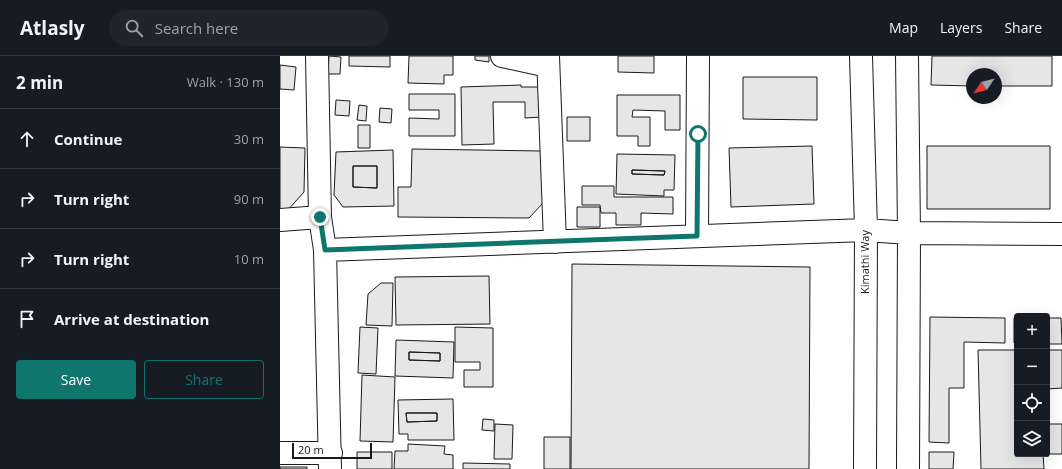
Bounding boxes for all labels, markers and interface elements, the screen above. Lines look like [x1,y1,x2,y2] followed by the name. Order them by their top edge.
[109,10,389,46] search box
[20,15,85,41] text: Atlasly
[123,17,145,39] icon: search
[155,18,238,38] text: Search here
[889,18,918,37] text: Map
[940,18,982,37] text: Layers
[1004,18,1042,37] text: Share
[966,68,1002,104] north arrow
[16,71,63,94] text: 2 min
[187,73,264,91] text: Walk · 130 m
[689,125,707,143] route start
[16,128,38,150] icon: ahead
[54,129,122,149] text: Continue
[234,130,264,148] text: 30 m
[16,188,38,210] icon: right
[54,189,129,209] text: Turn right
[234,190,264,208] text: 90 m
[311,208,329,226] route end
[857,230,872,294] street label: Kimathi Way
[16,248,38,270] icon: right
[54,249,129,269] text: Turn right
[234,250,264,268] text: 10 m
[16,308,38,330] icon: arrive
[54,309,209,329] text: Arrive at destination
[1014,313,1050,457] map controls
[1014,313,1050,349] button: +
[1014,349,1050,385] button: −
[16,360,136,399] button: Save
[144,360,264,399] button: Share
[1014,385,1050,421] button: locate
[1014,421,1050,457] button: layers
[292,441,372,460] scale bar
[298,442,324,457] text: 20 m

